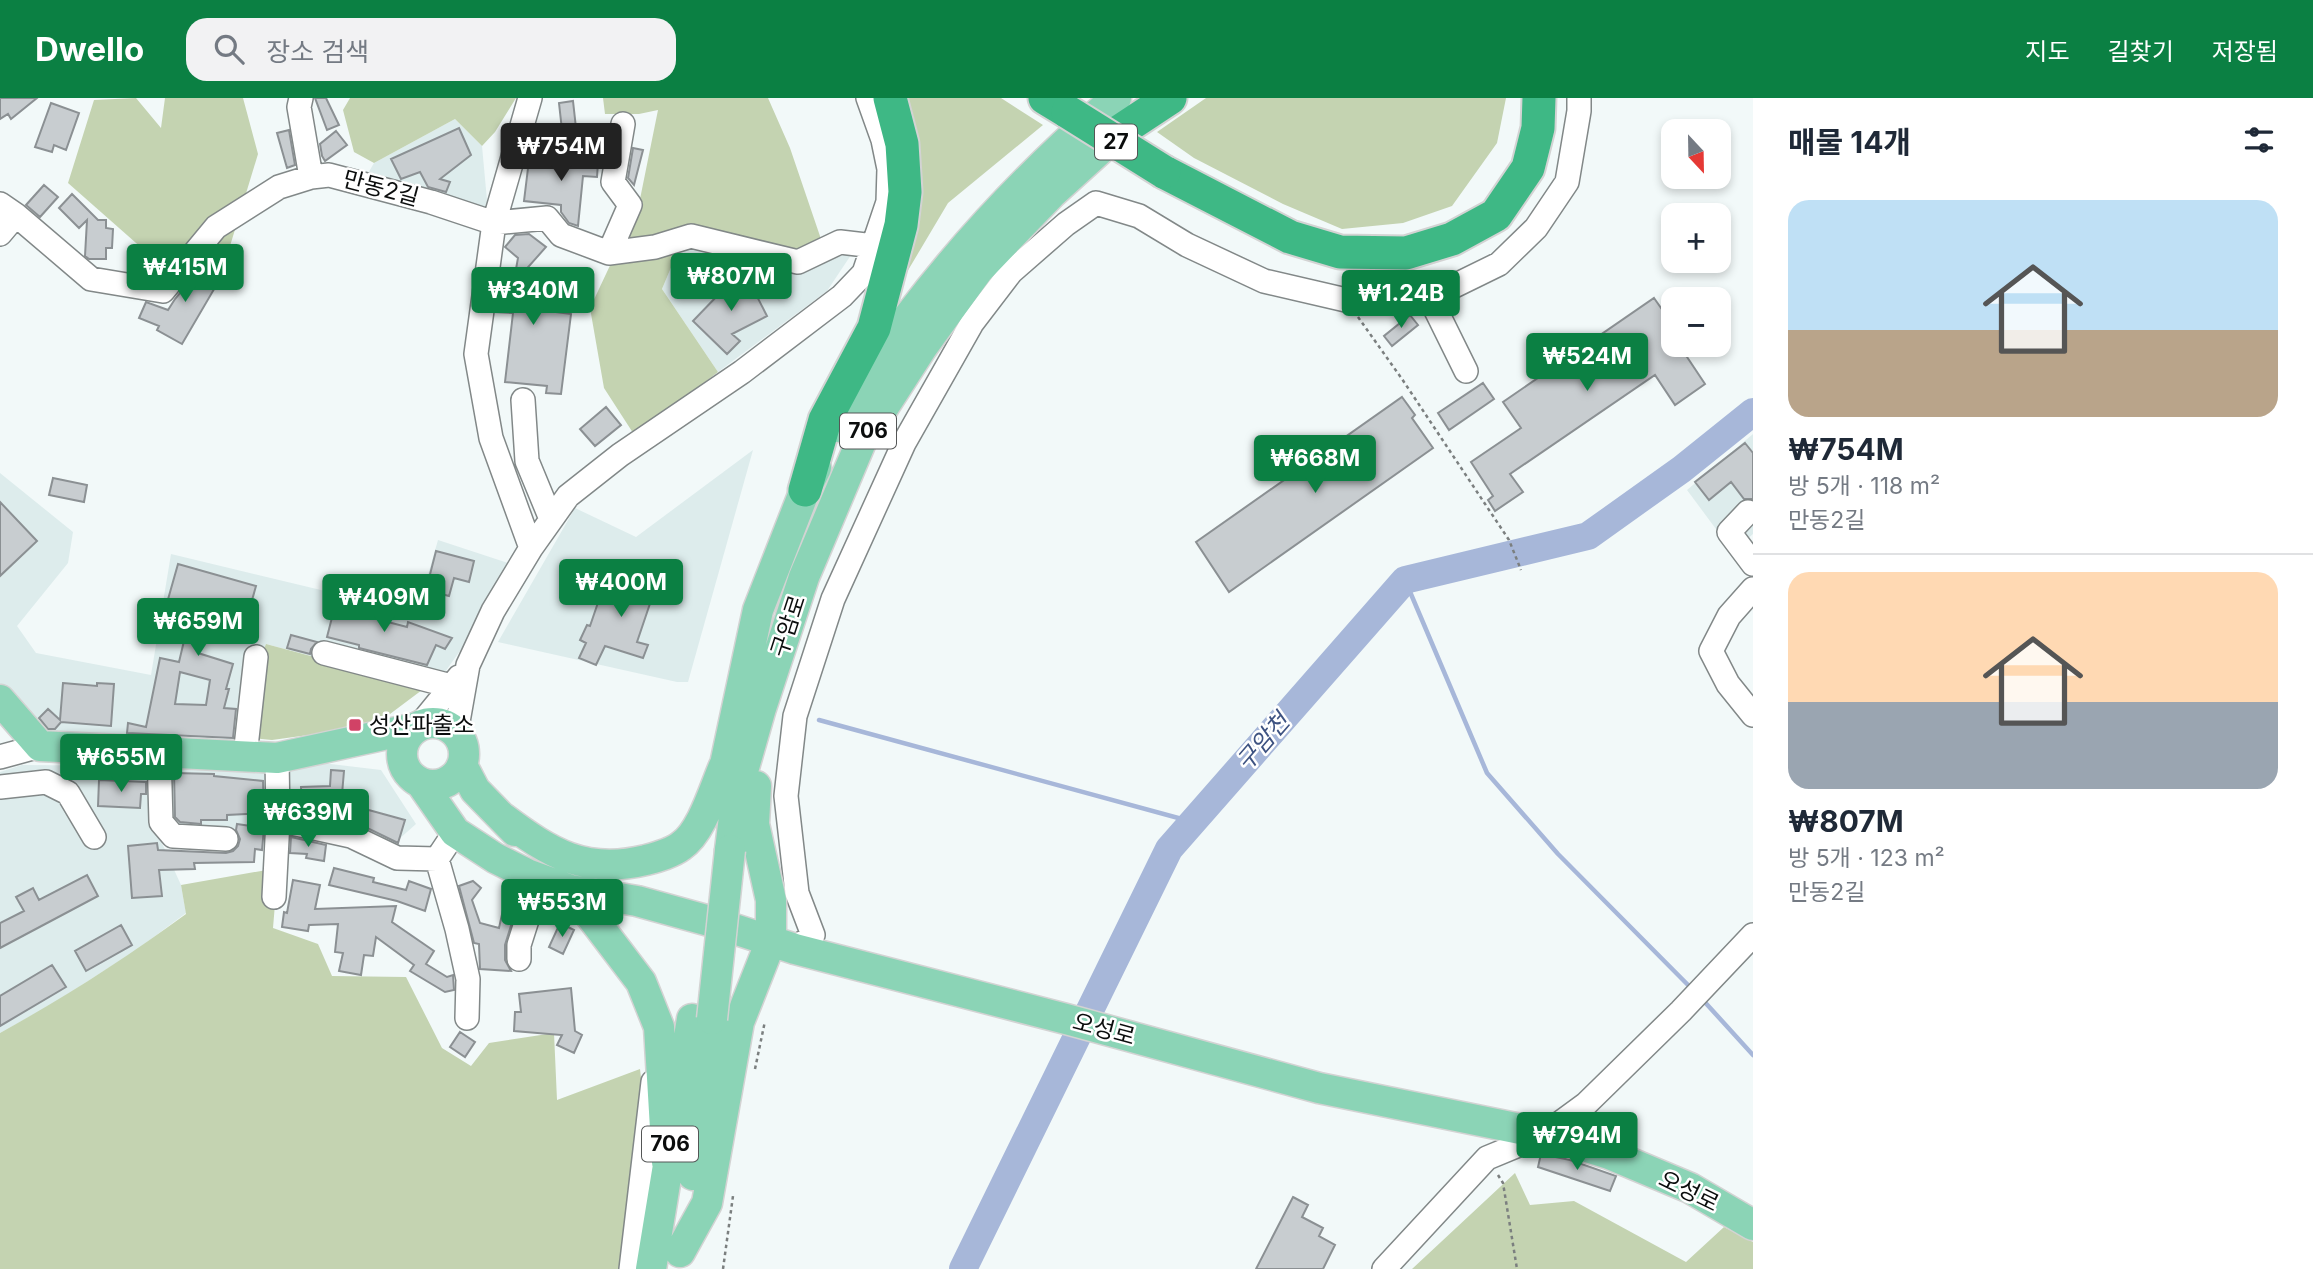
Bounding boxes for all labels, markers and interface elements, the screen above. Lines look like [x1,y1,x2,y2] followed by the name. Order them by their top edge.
[186,18,676,81] search box
[35,29,144,69] text: Dwello
[210,30,248,68] icon: search
[266,36,369,67] text: 장소 검색
[2025,37,2070,66] text: 지도
[2108,37,2174,66] text: 길찾기
[2212,37,2278,66] text: 저장됨
[1661,119,1731,189] north arrow
[1661,119,1731,357] map controls
[2240,121,2278,159] icon: filters
[512,123,610,183] pin: ₩754M
[1095,124,1137,159] road number: 27
[1788,124,1911,160] text: 매물 14개
[517,132,605,160] text: ₩754M
[340,164,422,212] street label: 만동2길
[1661,203,1731,273] button: +
[136,244,234,304] pin: ₩415M
[1970,246,2096,372] icon: home
[143,253,227,281] text: ₩415M
[682,254,780,313] pin: ₩807M
[687,262,775,290] text: ₩807M
[484,268,582,327] pin: ₩340M
[1344,271,1458,330] pin: ₩1.24B
[487,276,579,304] text: ₩340M
[1358,279,1444,307] text: ₩1.24B
[1661,287,1731,357] button: −
[1538,334,1636,393] pin: ₩524M
[1542,342,1632,370] text: ₩524M
[840,414,896,448] road number: 706
[1788,431,1904,467] text: ₩754M
[1266,436,1364,495] pin: ₩668M
[1270,444,1360,472] text: ₩668M
[1788,472,1940,500] text: 방 5개 · 118 m²
[1788,506,1866,534] text: 만동2길
[572,560,670,619] pin: ₩400M
[575,568,667,596] text: ₩400M
[335,574,433,634] pin: ₩409M
[338,583,430,611] text: ₩409M
[765,591,811,661] street label: 구암로
[149,598,247,658] pin: ₩659M
[153,607,243,635] text: ₩659M
[1970,618,2096,744] icon: home
[1230,705,1297,776] water label: 구암천
[369,711,475,739] place label: 성산파출소
[347,717,363,733] marker: 성산파출소
[72,734,170,794] pin: ₩655M
[76,743,166,771] text: ₩655M
[259,790,357,849] pin: ₩639M
[263,798,353,826] text: ₩639M
[1788,803,1904,839] text: ₩807M
[1788,844,1945,872] text: 방 5개 · 123 m²
[1788,878,1866,906] text: 만동2길
[513,880,611,939] pin: ₩553M
[517,888,607,916] text: ₩553M
[1070,1007,1138,1051] street label: 오성로
[1528,1112,1626,1172] pin: ₩794M
[1533,1121,1621,1149] text: ₩794M
[642,1126,698,1162] road number: 706
[1654,1165,1724,1217] street label: 오성로

